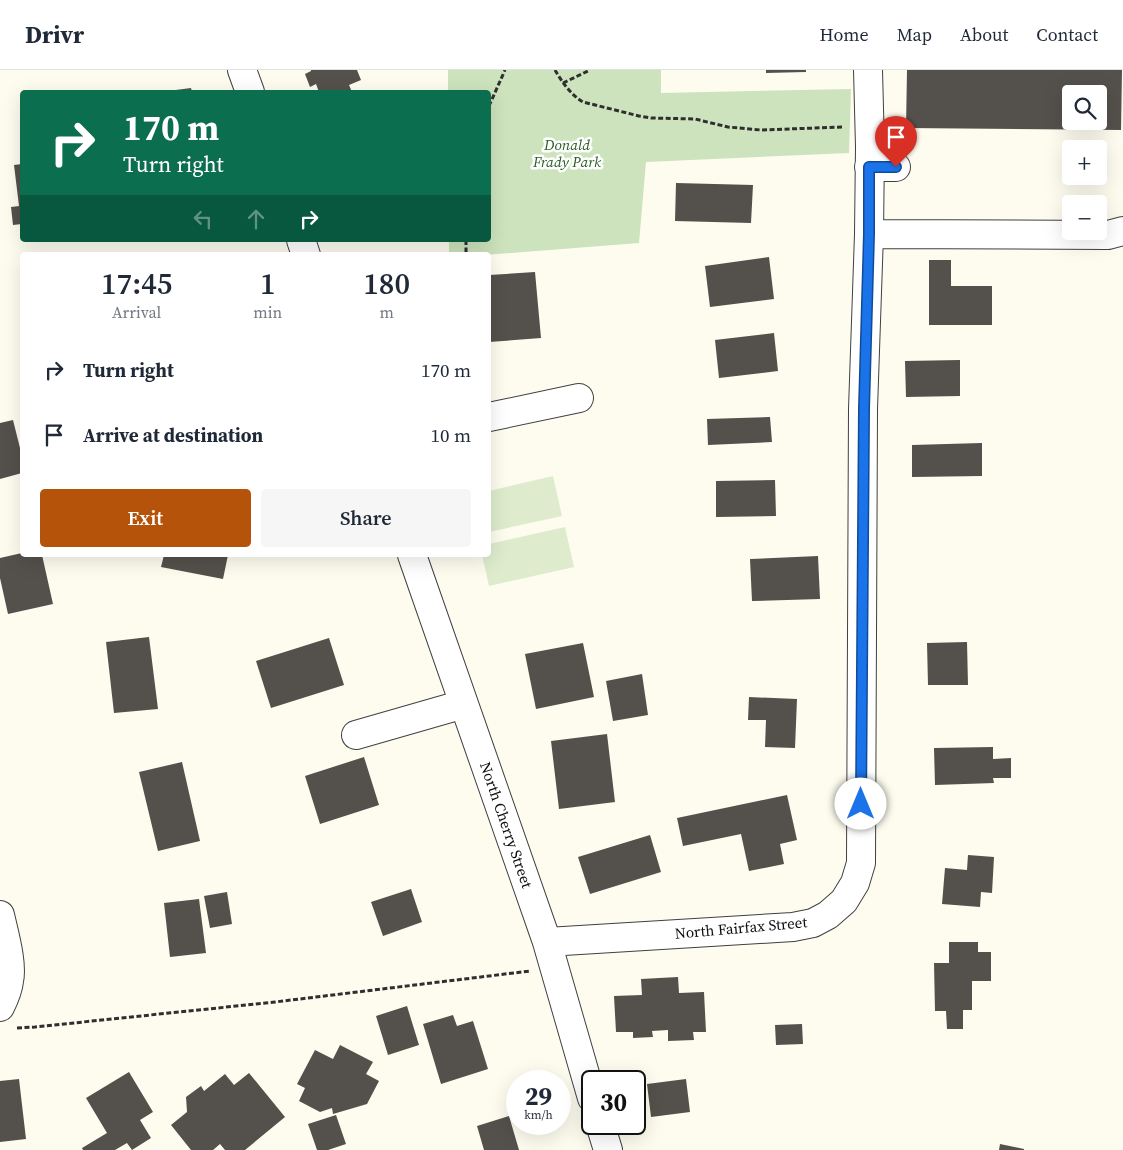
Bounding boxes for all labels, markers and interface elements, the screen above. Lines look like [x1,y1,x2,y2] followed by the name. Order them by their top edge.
[25,18,84,51] text: Drivr
[820,22,869,47] text: Home
[897,22,932,47] text: Map
[960,22,1008,47] text: About
[1036,22,1098,47] text: Contact
[1062,85,1107,240] map controls
[1062,85,1107,130] button: search
[123,104,219,152] text: 170 m
[40,110,105,175] icon: right
[875,116,917,167] pin
[882,123,910,151] icon: arrive
[532,134,602,172] park label: Donald Frady Park
[1062,140,1107,185] button: +
[123,149,224,179] text: Turn right
[1062,195,1107,240] button: −
[189,205,217,233] icon: left
[242,205,270,233] icon: ahead
[295,205,323,233] icon: right
[101,263,172,304] text: 17:45
[260,263,276,304] text: 1
[363,263,410,304] text: 180
[112,301,161,323] text: Arrival
[253,301,282,323] text: min
[379,301,394,323] text: m
[40,356,68,384] icon: right
[83,357,174,383] text: Turn right
[421,357,471,383] text: 170 m
[40,421,68,449] icon: arrive
[83,422,263,448] text: Arrive at destination
[430,422,471,448] text: 10 m
[40,489,251,547] button: Exit
[261,489,471,547] button: Share
[475,759,538,891] street label: North Cherry Street
[834,777,886,829] position arrow
[674,911,808,944] street label: North Fairfax Street
[581,1070,646,1135] speed limit sign: 30
[525,1079,552,1113] text: 29
[524,1107,553,1123] text: km/h

